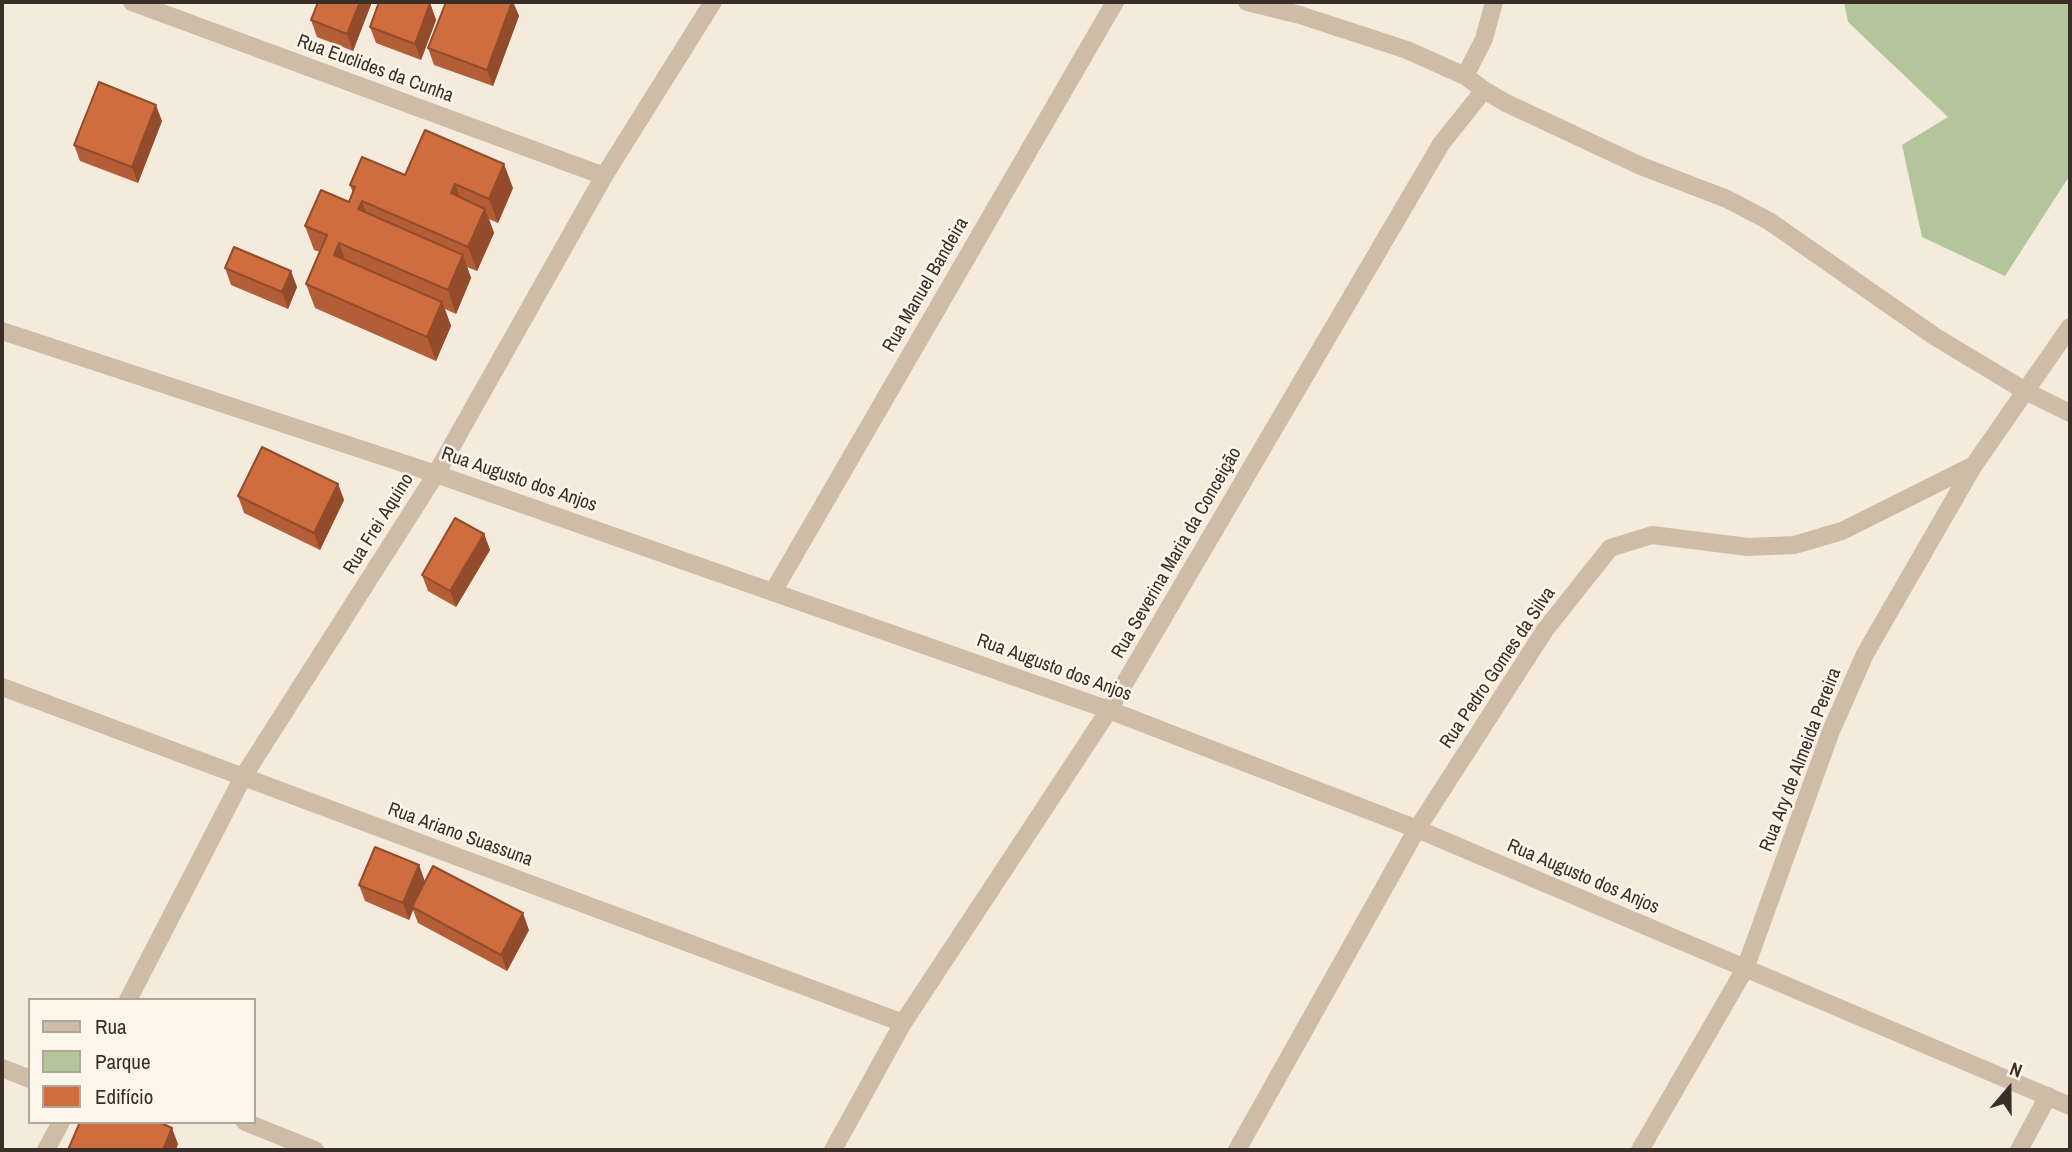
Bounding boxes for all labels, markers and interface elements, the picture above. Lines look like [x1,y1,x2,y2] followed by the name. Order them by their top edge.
[294,30,456,108] street label: Rua Euclides da Cunha
[878,214,974,356] street label: Rua Manuel Bandeira
[438,443,600,517] street label: Rua Augusto dos Anjos
[1107,443,1247,663] street label: Rua Severina Maria da Conceição
[339,469,419,579] street label: Rua Frei Aquino
[1436,583,1560,753] street label: Rua Pedro Gomes da Silva
[974,629,1134,707] street label: Rua Augusto dos Anjos
[1755,665,1847,855] street label: Rua Ary de Almeida Pereira
[384,798,536,872] street label: Rua Ariano Suassuna
[1504,835,1662,919] street label: Rua Augusto dos Anjos
[28,998,256,1124] legend
[95,1012,127,1041] text: Rua
[95,1047,151,1076] text: Parque
[1974,1054,2044,1124] north arrow
[2006,1055,2026,1083] text: N
[95,1082,153,1111] text: Edifício

